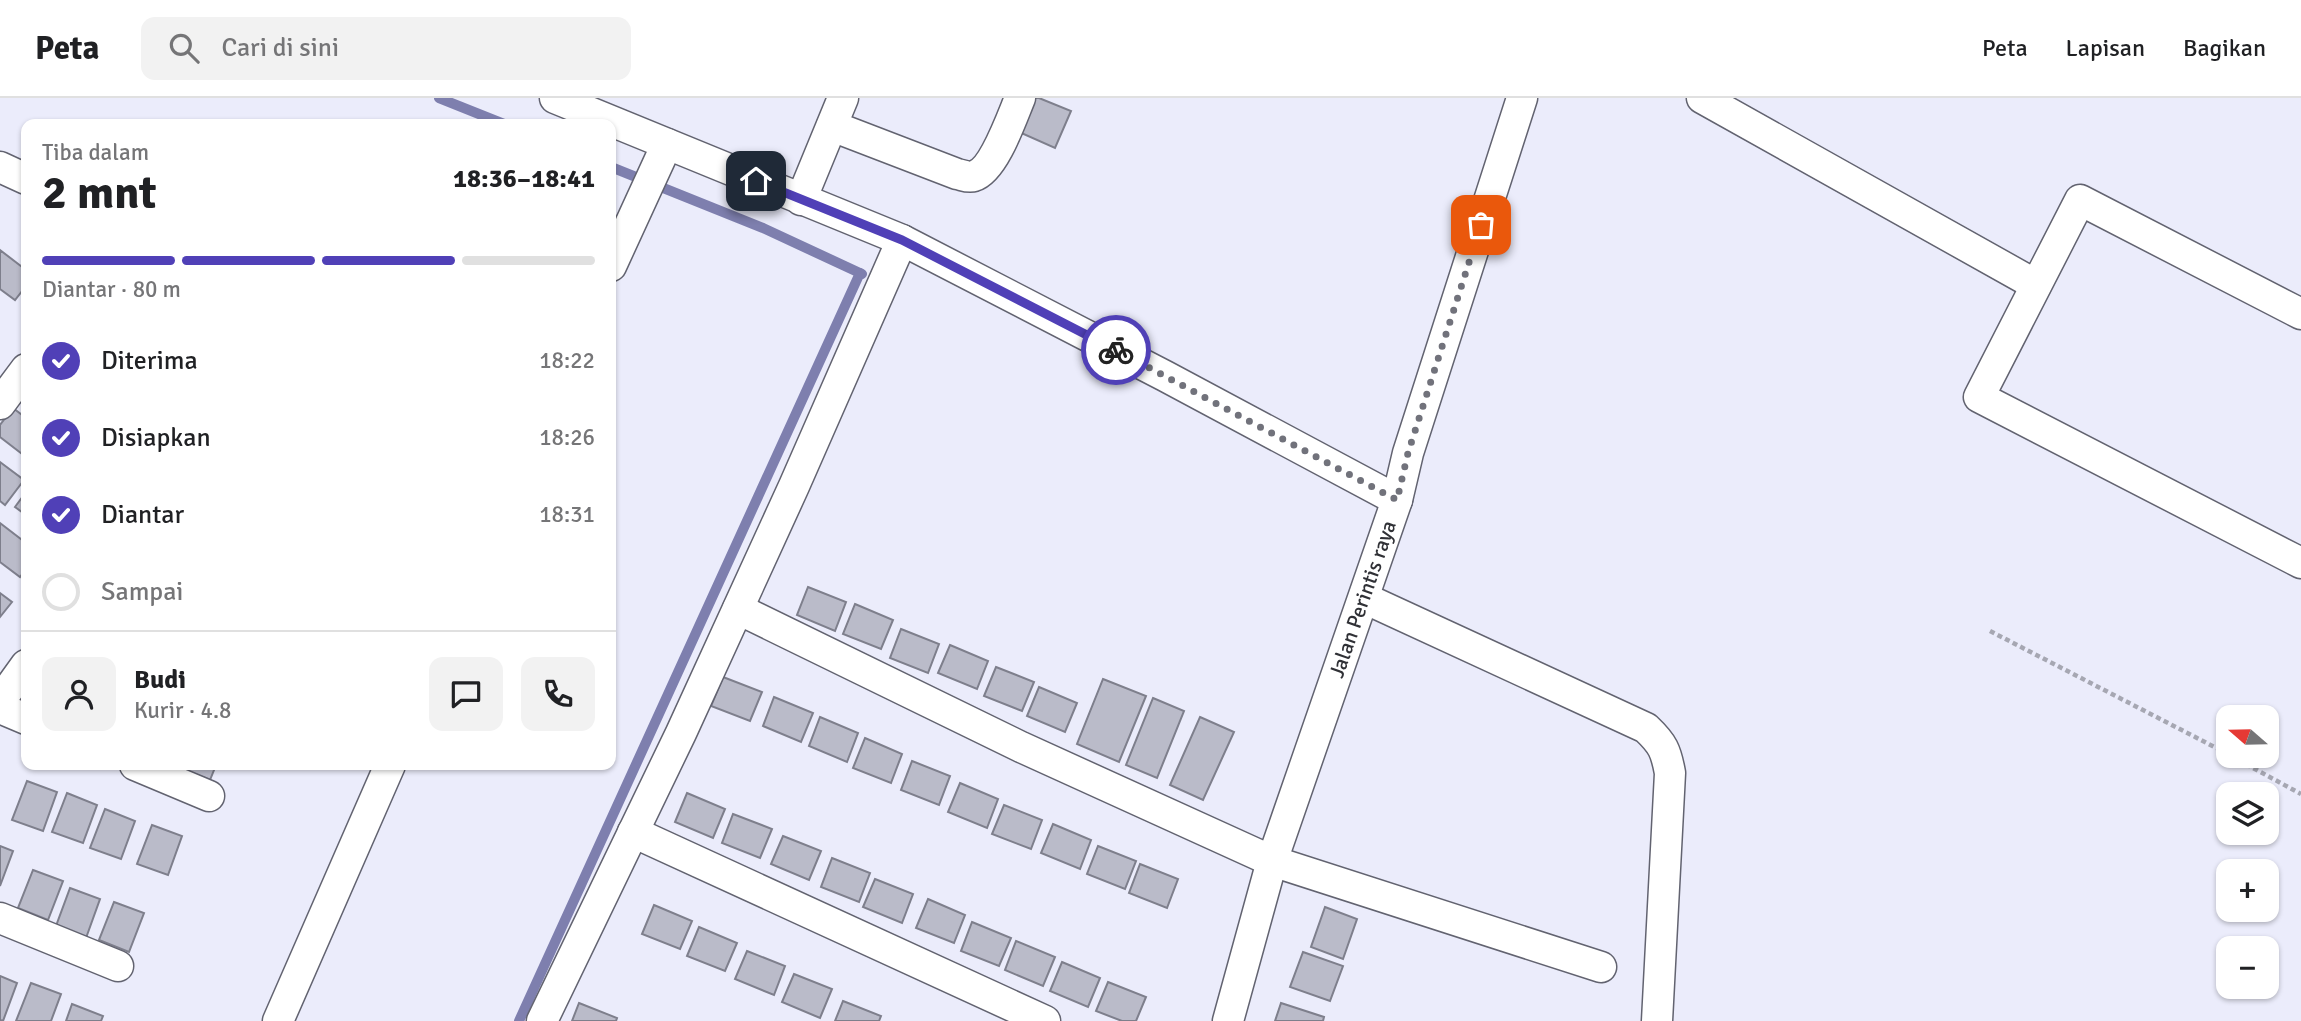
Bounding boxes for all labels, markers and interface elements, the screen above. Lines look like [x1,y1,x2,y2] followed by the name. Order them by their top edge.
[141,17,631,80] search box
[35,28,99,69] text: Peta
[165,29,203,67] icon: search
[221,32,339,64] text: Cari di sini
[1982,33,2028,63] text: Peta
[2066,33,2145,63] text: Lapisan
[2183,33,2266,63] text: Bagikan
[42,138,149,167] text: Tiba dalam
[726,151,786,211] pin
[737,162,775,200] icon: home
[453,163,595,195] text: 18:36–18:41
[42,165,157,221] text: 2 mnt
[1451,195,1511,255] pin
[1462,206,1500,244] icon: bag
[42,275,181,304] text: Diantar · 80 m
[1081,315,1151,385] courier
[1097,331,1135,369] icon: bike
[42,342,80,380] icon: check
[101,345,198,377] text: Diterima
[539,346,595,375] text: 18:22
[42,419,80,457] icon: check
[101,422,211,454] text: Disiapkan
[539,423,595,452] text: 18:26
[42,496,80,534] icon: check
[101,499,184,531] text: Diantar
[539,500,595,529] text: 18:31
[1323,517,1402,681] street label: Jalan Perintis raya
[101,576,183,608] text: Sampai
[42,657,116,731] button: person
[429,657,503,731] button: chat
[521,657,595,731] button: phone
[134,664,186,696] text: Budi
[134,696,231,725] text: Kurir · 4.8
[2216,705,2278,768] north arrow
[2216,705,2279,999] map controls
[2216,782,2279,845] button: layers
[2216,859,2279,922] button: +
[2216,936,2279,999] button: −

